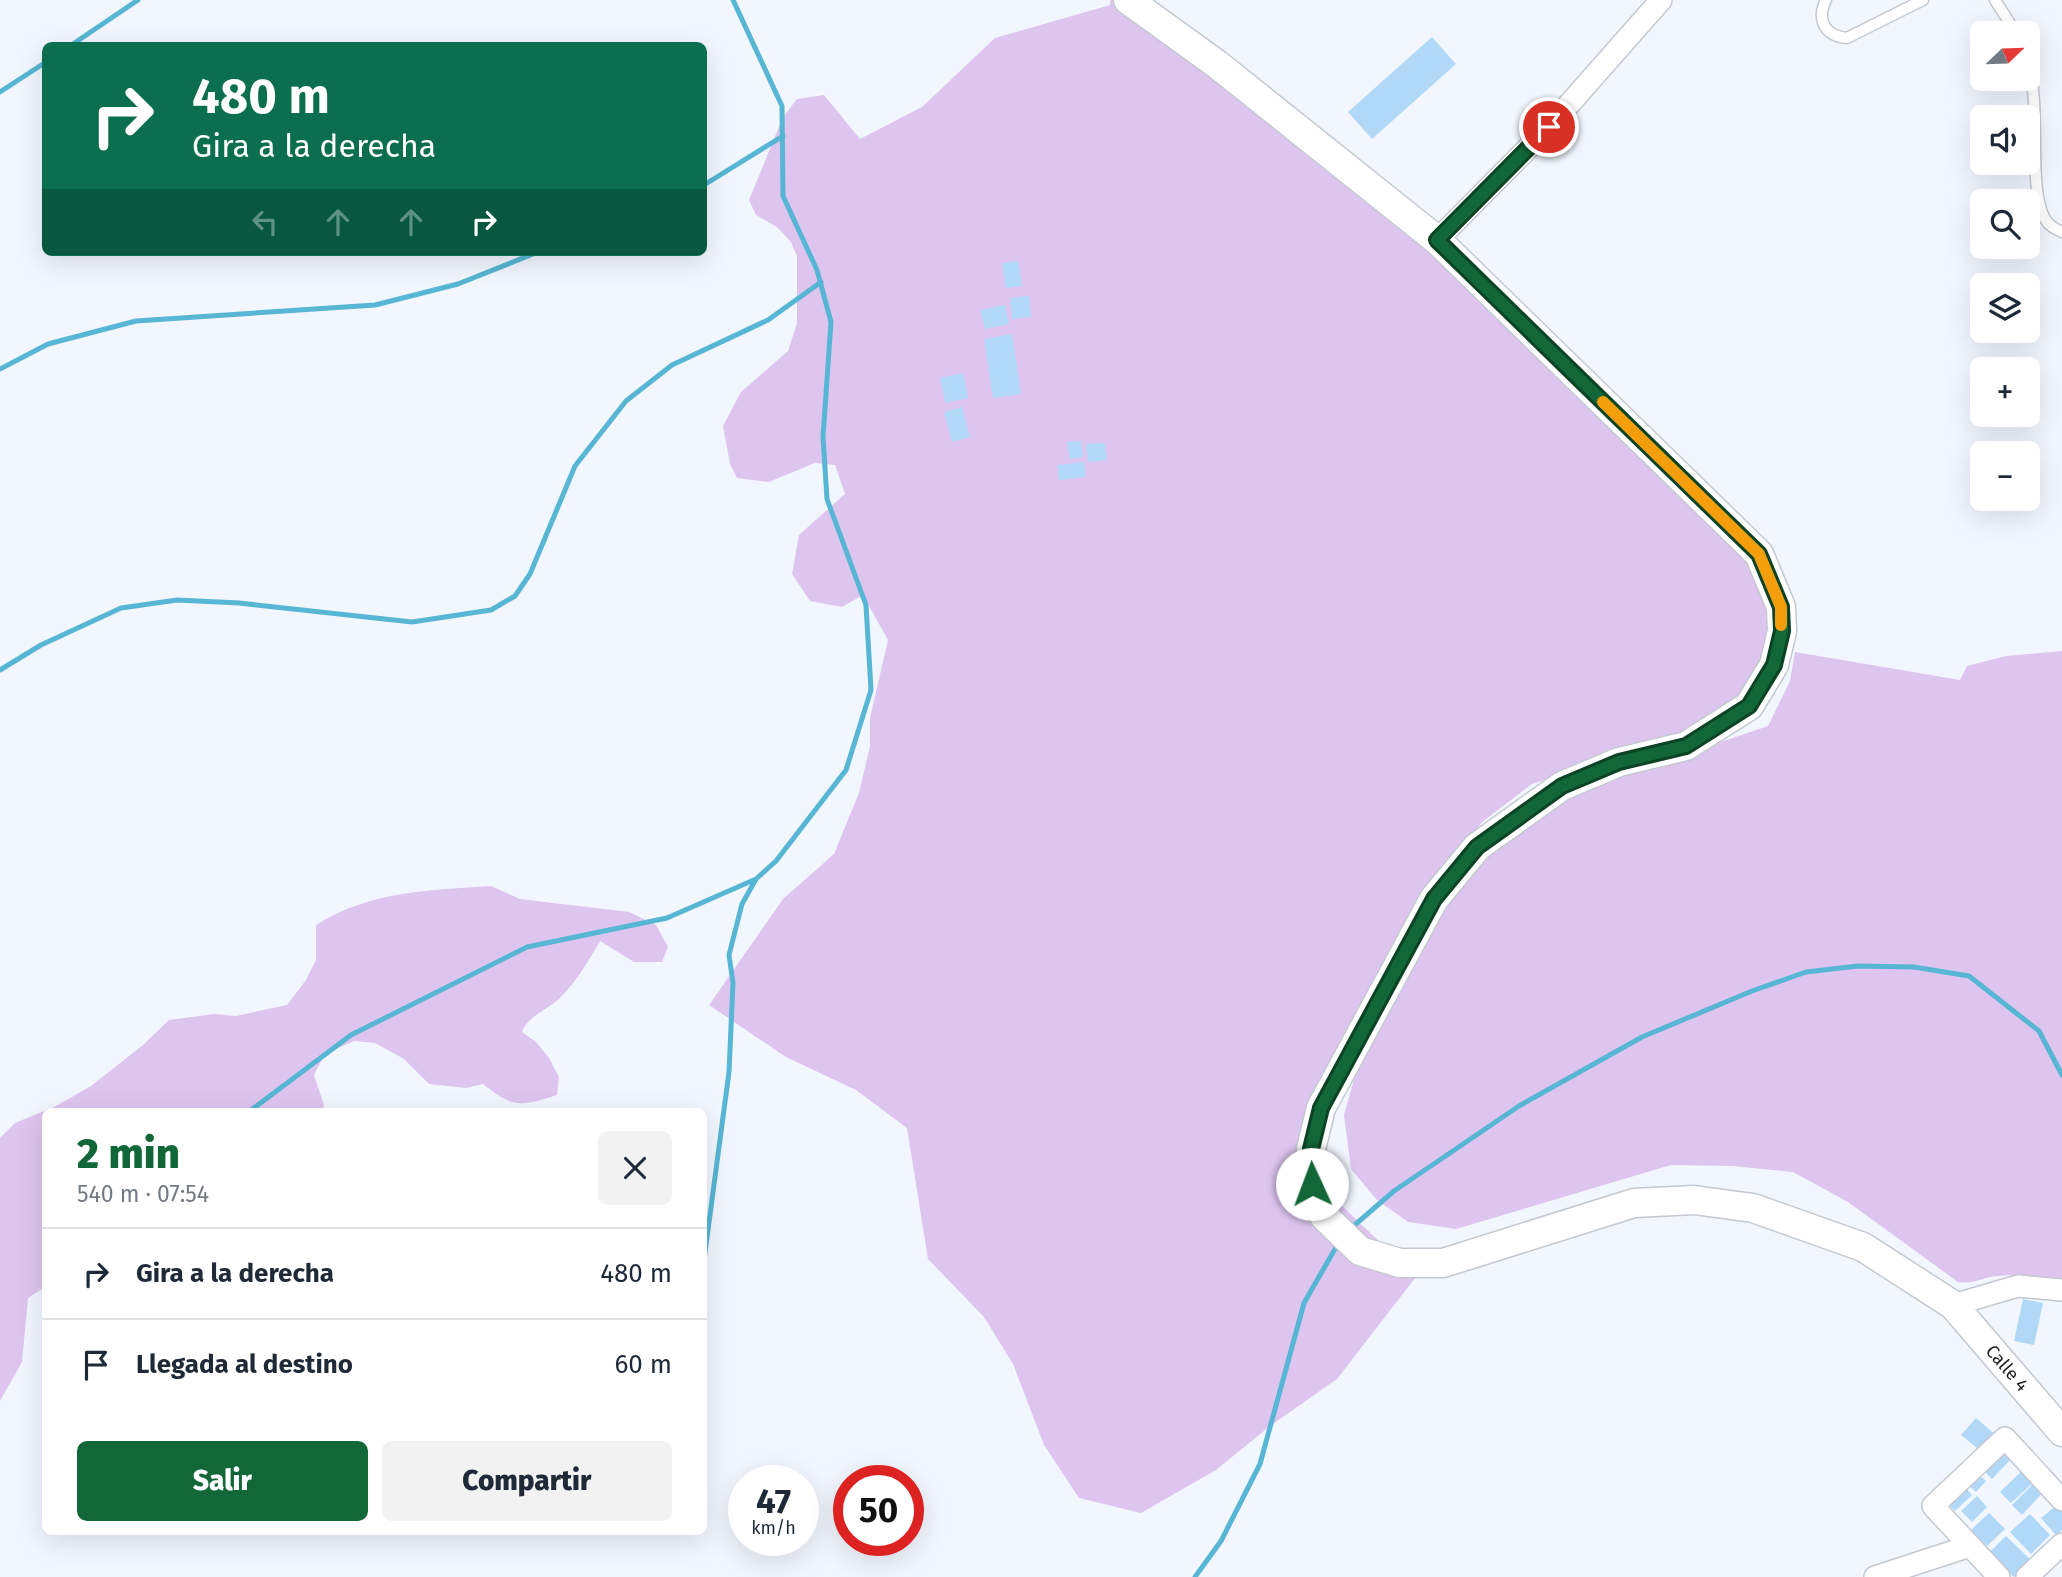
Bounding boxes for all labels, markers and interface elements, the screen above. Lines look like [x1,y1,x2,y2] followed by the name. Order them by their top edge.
[1970,21,2040,91] north arrow
[1970,21,2040,511] map controls
[192,67,330,126] text: 480 m
[77,70,168,161] icon: right
[1519,97,1579,157] pin
[1970,105,2040,175] button: sound
[1530,108,1568,146] icon: arrive
[192,127,436,165] text: Gira a la derecha
[1970,189,2040,259] button: search
[246,203,284,241] icon: left
[319,203,357,241] icon: ahead
[392,203,430,241] icon: ahead
[465,203,503,241] icon: right
[1970,273,2040,343] button: layers
[1970,357,2040,427] button: +
[1970,441,2040,511] button: −
[77,1129,180,1179] text: 2 min
[598,1131,672,1205] button: close
[1275,1147,1349,1221] position arrow
[77,1180,209,1208] text: 540 m · 07:54
[77,1255,115,1293] icon: right
[136,1258,334,1289] text: Gira a la derecha
[600,1258,672,1289] text: 480 m
[1981,1340,2033,1396] street label: Calle 4
[77,1346,115,1384] icon: arrive
[136,1349,353,1380] text: Llegada al destino
[614,1349,672,1380] text: 60 m
[77,1441,368,1521] button: Salir
[382,1441,672,1521] button: Compartir
[833,1465,924,1556] speed limit sign: 50
[756,1480,791,1522] text: 47
[751,1517,796,1539] text: km/h

